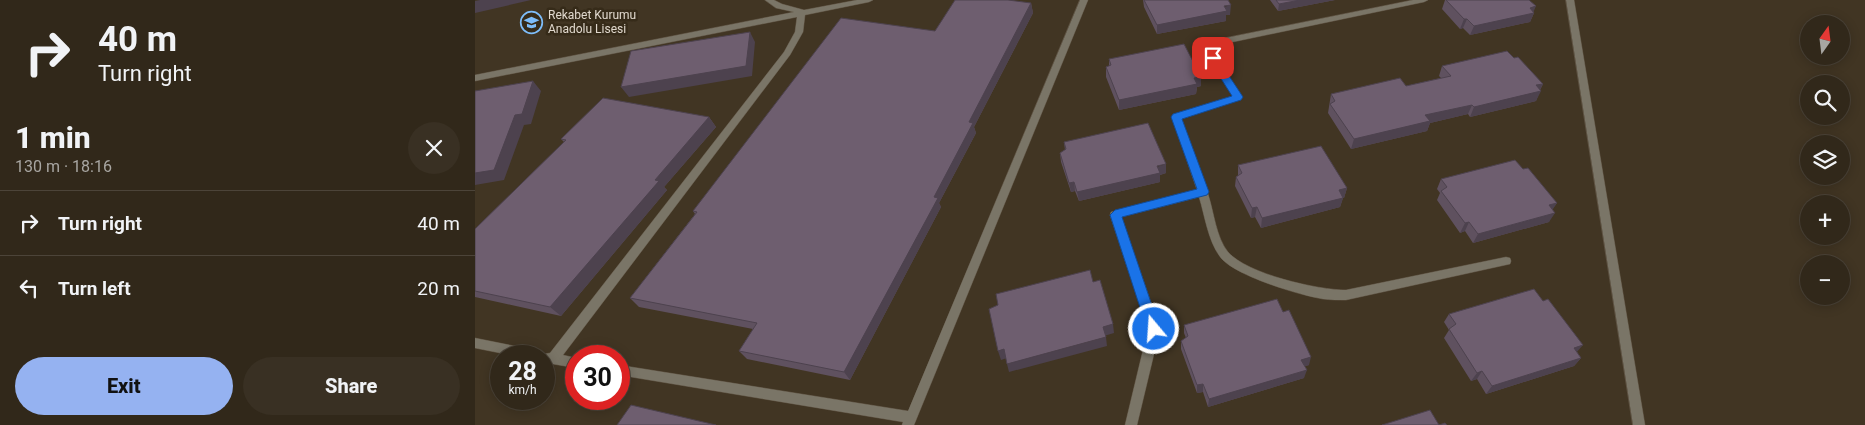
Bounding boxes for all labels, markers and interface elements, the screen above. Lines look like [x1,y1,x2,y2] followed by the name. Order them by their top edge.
[548,8,636,36] place label: Rekabet Kurumu Anadolu Lisesi
[520,10,544,34] school or university icon: Rekabet Kurumu Anadolu Lisesi
[1800,15,1850,65] north arrow
[1800,15,1850,305] map controls
[98,19,177,60] text: 40 m
[15,20,80,85] icon: right
[1192,37,1234,79] pin
[1199,44,1227,72] icon: arrive
[98,61,192,86] text: Turn right
[1800,75,1850,125] button: search
[15,120,91,155] text: 1 min
[408,122,460,174] button: close
[1800,135,1850,185] button: layers
[15,157,112,176] text: 130 m · 18:16
[1800,195,1850,245] button: +
[15,209,43,237] icon: right
[58,212,142,235] text: Turn right
[417,212,460,235] text: 40 m
[1800,255,1850,305] button: −
[15,274,43,302] icon: left
[58,277,131,300] text: Turn left
[417,277,460,300] text: 20 m
[1127,302,1179,354] position arrow
[565,345,630,410] speed limit sign: 30
[15,357,233,415] button: Exit
[243,357,460,415] button: Share
[508,357,537,386] text: 28
[508,383,537,397] text: km/h

